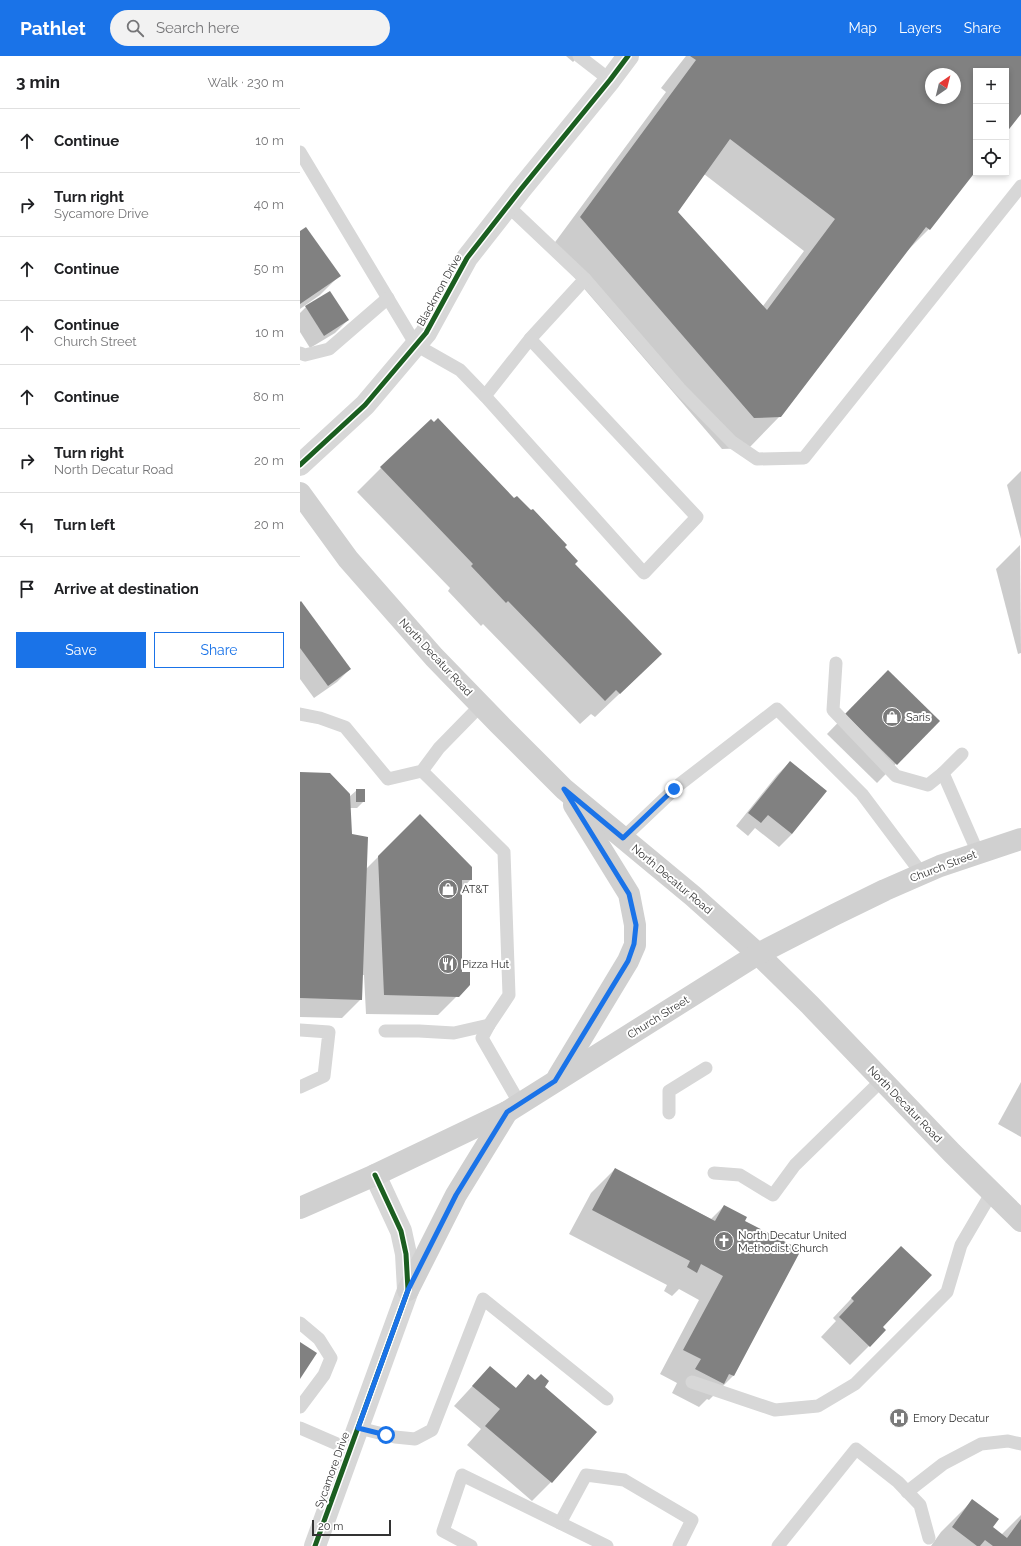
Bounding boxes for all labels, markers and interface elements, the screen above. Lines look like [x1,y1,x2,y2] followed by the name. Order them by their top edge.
[110,10,390,46] search box
[20,17,86,39] text: Pathlet
[124,17,146,39] icon: search
[156,19,239,37] text: Search here
[849,20,877,36] text: Map
[899,20,942,36] text: Layers
[964,20,1001,36] text: Share
[925,68,961,104] north arrow
[973,68,1009,176] map controls
[973,68,1009,104] button: +
[16,72,60,92] text: 3 min
[208,75,284,90] text: Walk · 230 m
[973,104,1009,140] button: −
[16,130,38,152] icon: ahead
[54,132,119,150] text: Continue
[255,133,284,148] text: 10 m
[973,140,1009,176] button: locate
[54,188,124,206] text: Turn right
[16,194,38,216] icon: right
[254,197,284,212] text: 40 m
[54,206,149,221] text: Sycamore Drive
[414,252,465,329] street label: Blackmon Drive
[16,258,38,280] icon: ahead
[54,260,119,278] text: Continue
[254,261,284,276] text: 50 m
[54,316,119,334] text: Continue
[16,322,38,344] icon: ahead
[255,325,284,340] text: 10 m
[54,334,137,349] text: Church Street
[16,386,38,408] icon: ahead
[54,388,119,406] text: Continue
[253,389,284,404] text: 80 m
[54,444,124,462] text: Turn right
[16,450,38,472] icon: right
[254,453,284,468] text: 20 m
[54,462,173,477] text: North Decatur Road
[16,514,38,536] icon: left
[54,516,115,534] text: Turn left
[254,517,284,532] text: 20 m
[16,578,38,600] icon: arrive
[54,580,199,598] text: Arrive at destination
[396,616,475,699] street label: North Decatur Road
[16,632,146,668] button: Save
[154,632,284,668] button: Share
[881,706,903,728] shop icon: Saris
[906,711,930,724] place label: Saris
[665,780,683,798] route end
[629,842,715,917] street label: North Decatur Road
[908,848,978,885] street label: Church Street
[437,878,459,900] shop icon: AT&T
[462,883,489,896] place label: AT&T
[437,953,459,975] restaurant icon: Pizza Hut
[462,958,510,971] place label: Pizza Hut
[625,993,692,1041] street label: Church Street
[865,1063,945,1145] street label: North Decatur Road
[738,1229,847,1255] place label: North Decatur United Methodist Church
[713,1230,735,1252] church icon: North Decatur United Methodist Church
[888,1407,910,1429] hospital icon: Emory Decatur
[913,1412,989,1425] place label: Emory Decatur
[377,1426,395,1444] route start
[313,1430,352,1510] street label: Sycamore Drive
[312,1518,391,1537] scale bar
[318,1520,343,1533] text: 20 m

